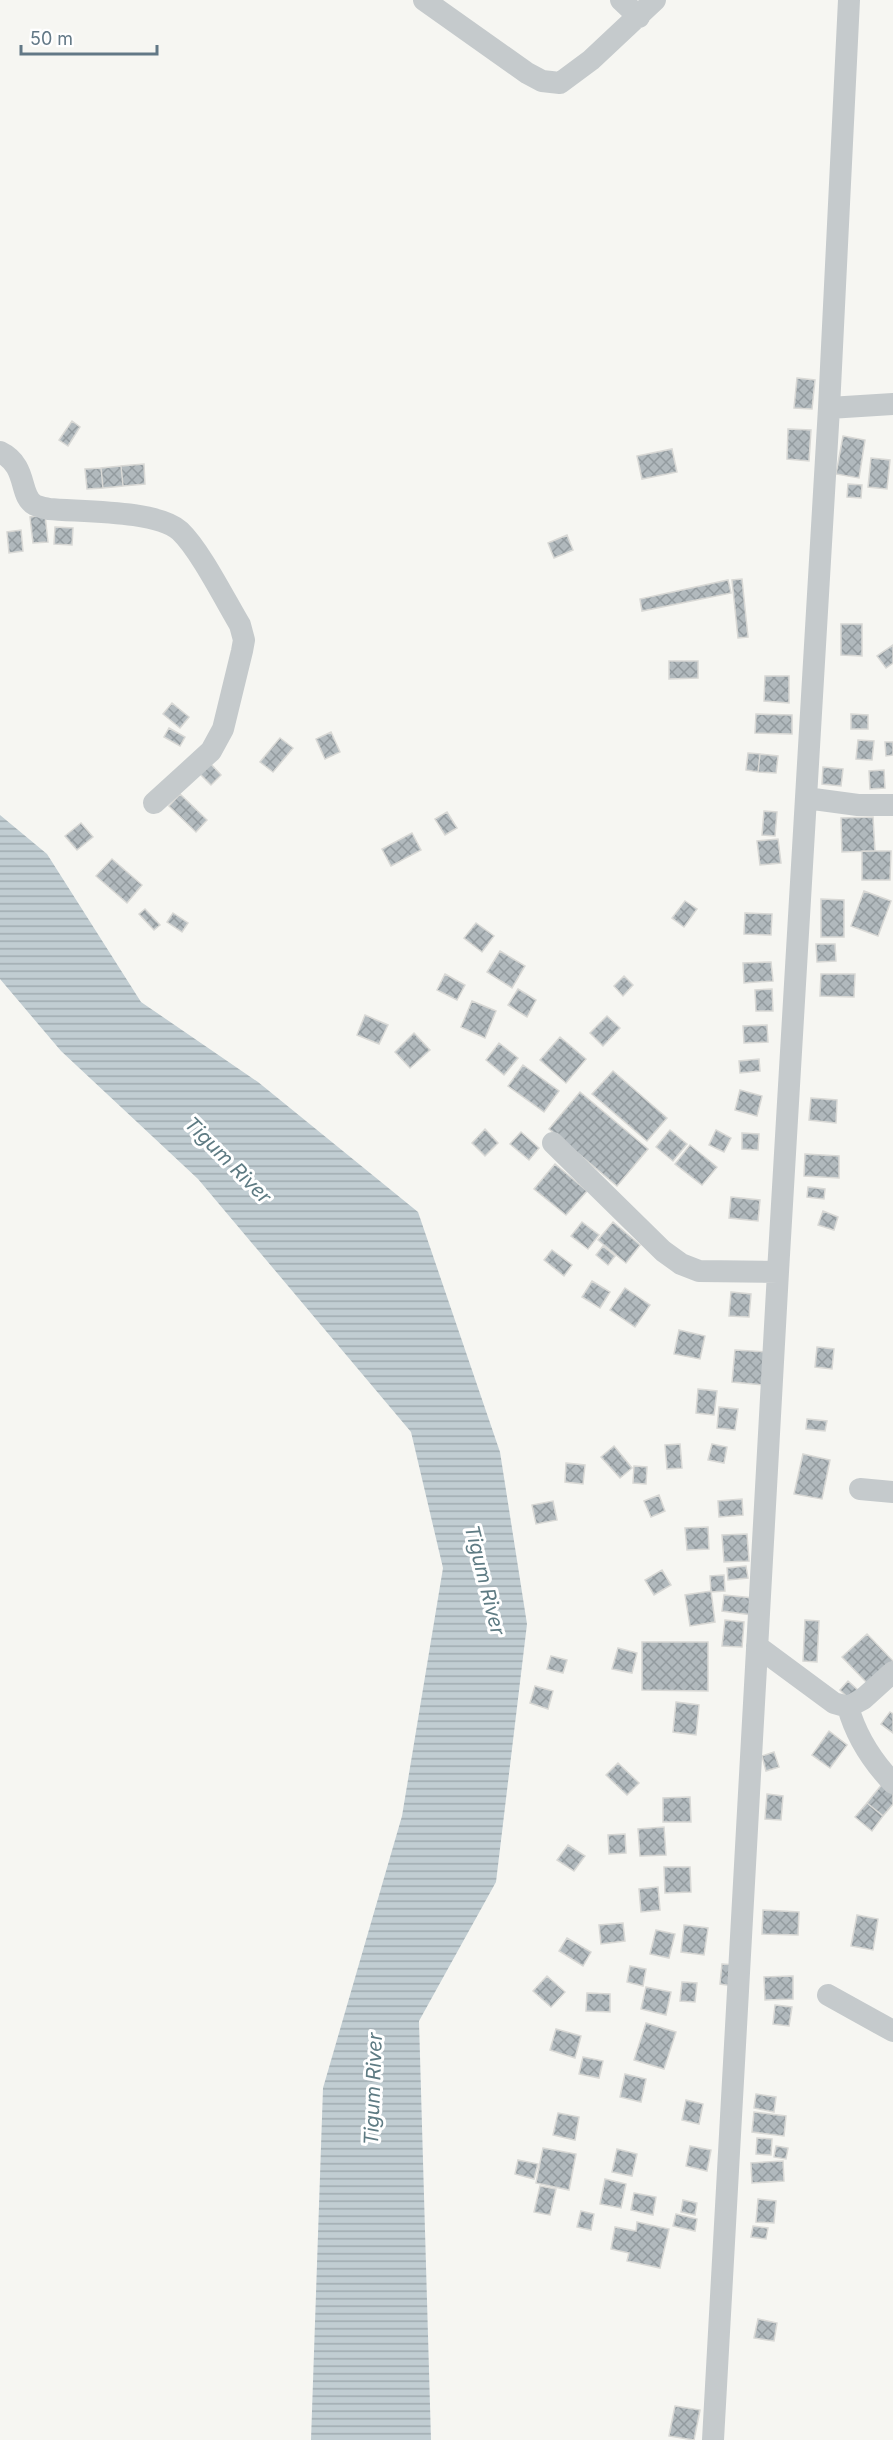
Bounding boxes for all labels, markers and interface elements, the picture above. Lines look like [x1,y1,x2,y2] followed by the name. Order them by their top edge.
[21,18,158,56] scale bar
[30,28,73,49] text: 50 m
[180,1112,277,1209] water label: Tigum River
[460,1522,510,1638] water label: Tigum River
[359,2032,387,2146] water label: Tigum River

